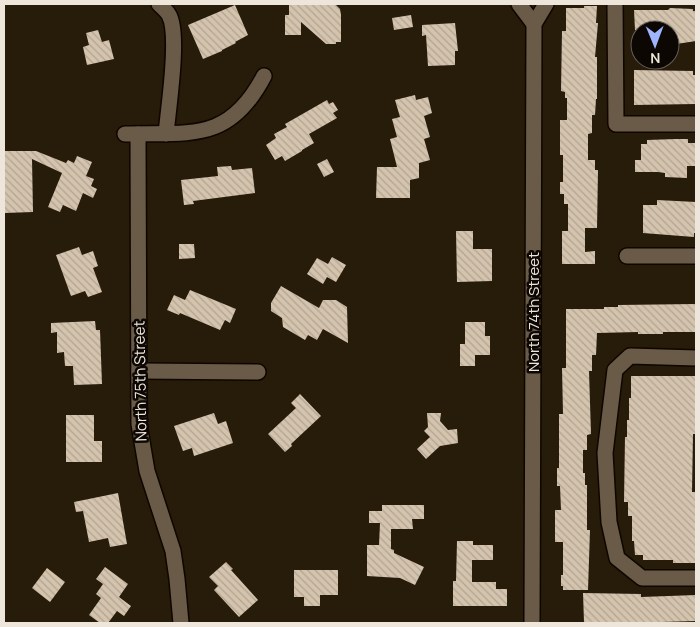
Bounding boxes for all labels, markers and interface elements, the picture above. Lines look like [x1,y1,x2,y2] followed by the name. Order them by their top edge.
[630,20,680,70] north arrow
[650,49,660,68] text: N
[523,252,544,372] street label: North 74th Street
[128,321,152,441] street label: North 75th Street

